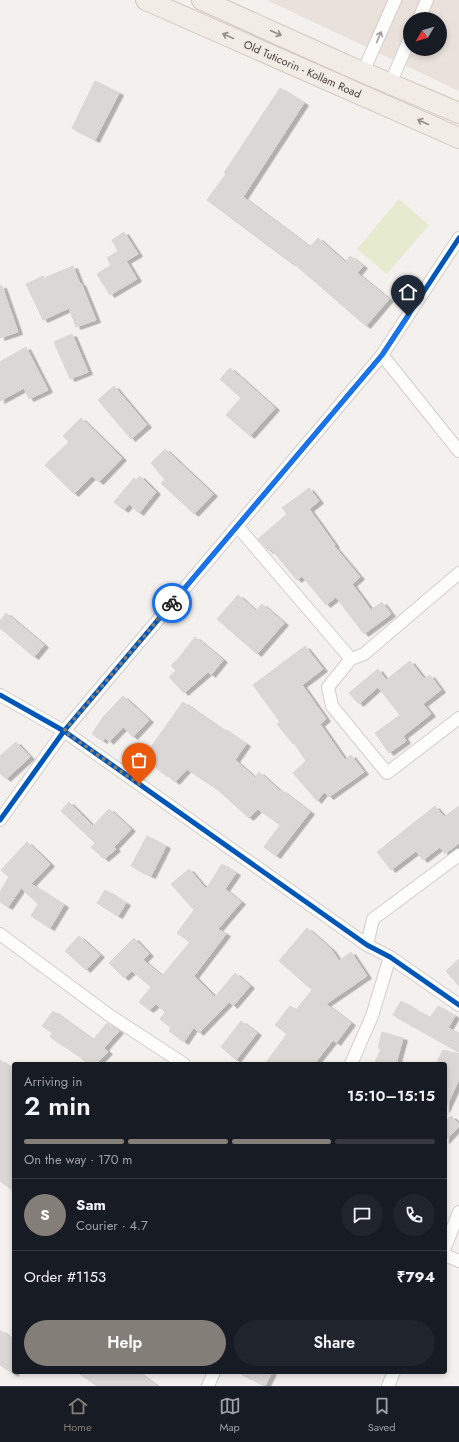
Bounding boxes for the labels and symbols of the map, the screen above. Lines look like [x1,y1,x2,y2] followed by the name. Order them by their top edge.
[403,12,447,56] north arrow
[269,30,281,37] one-way arrow
[376,31,383,43] one-way arrow
[222,32,234,39] one-way arrow
[241,36,364,102] street label: Old Tuticorin - Kollam Road
[418,118,430,125] one-way arrow
[391,275,425,316] pin
[152,583,192,623] courier
[122,743,156,784] pin

